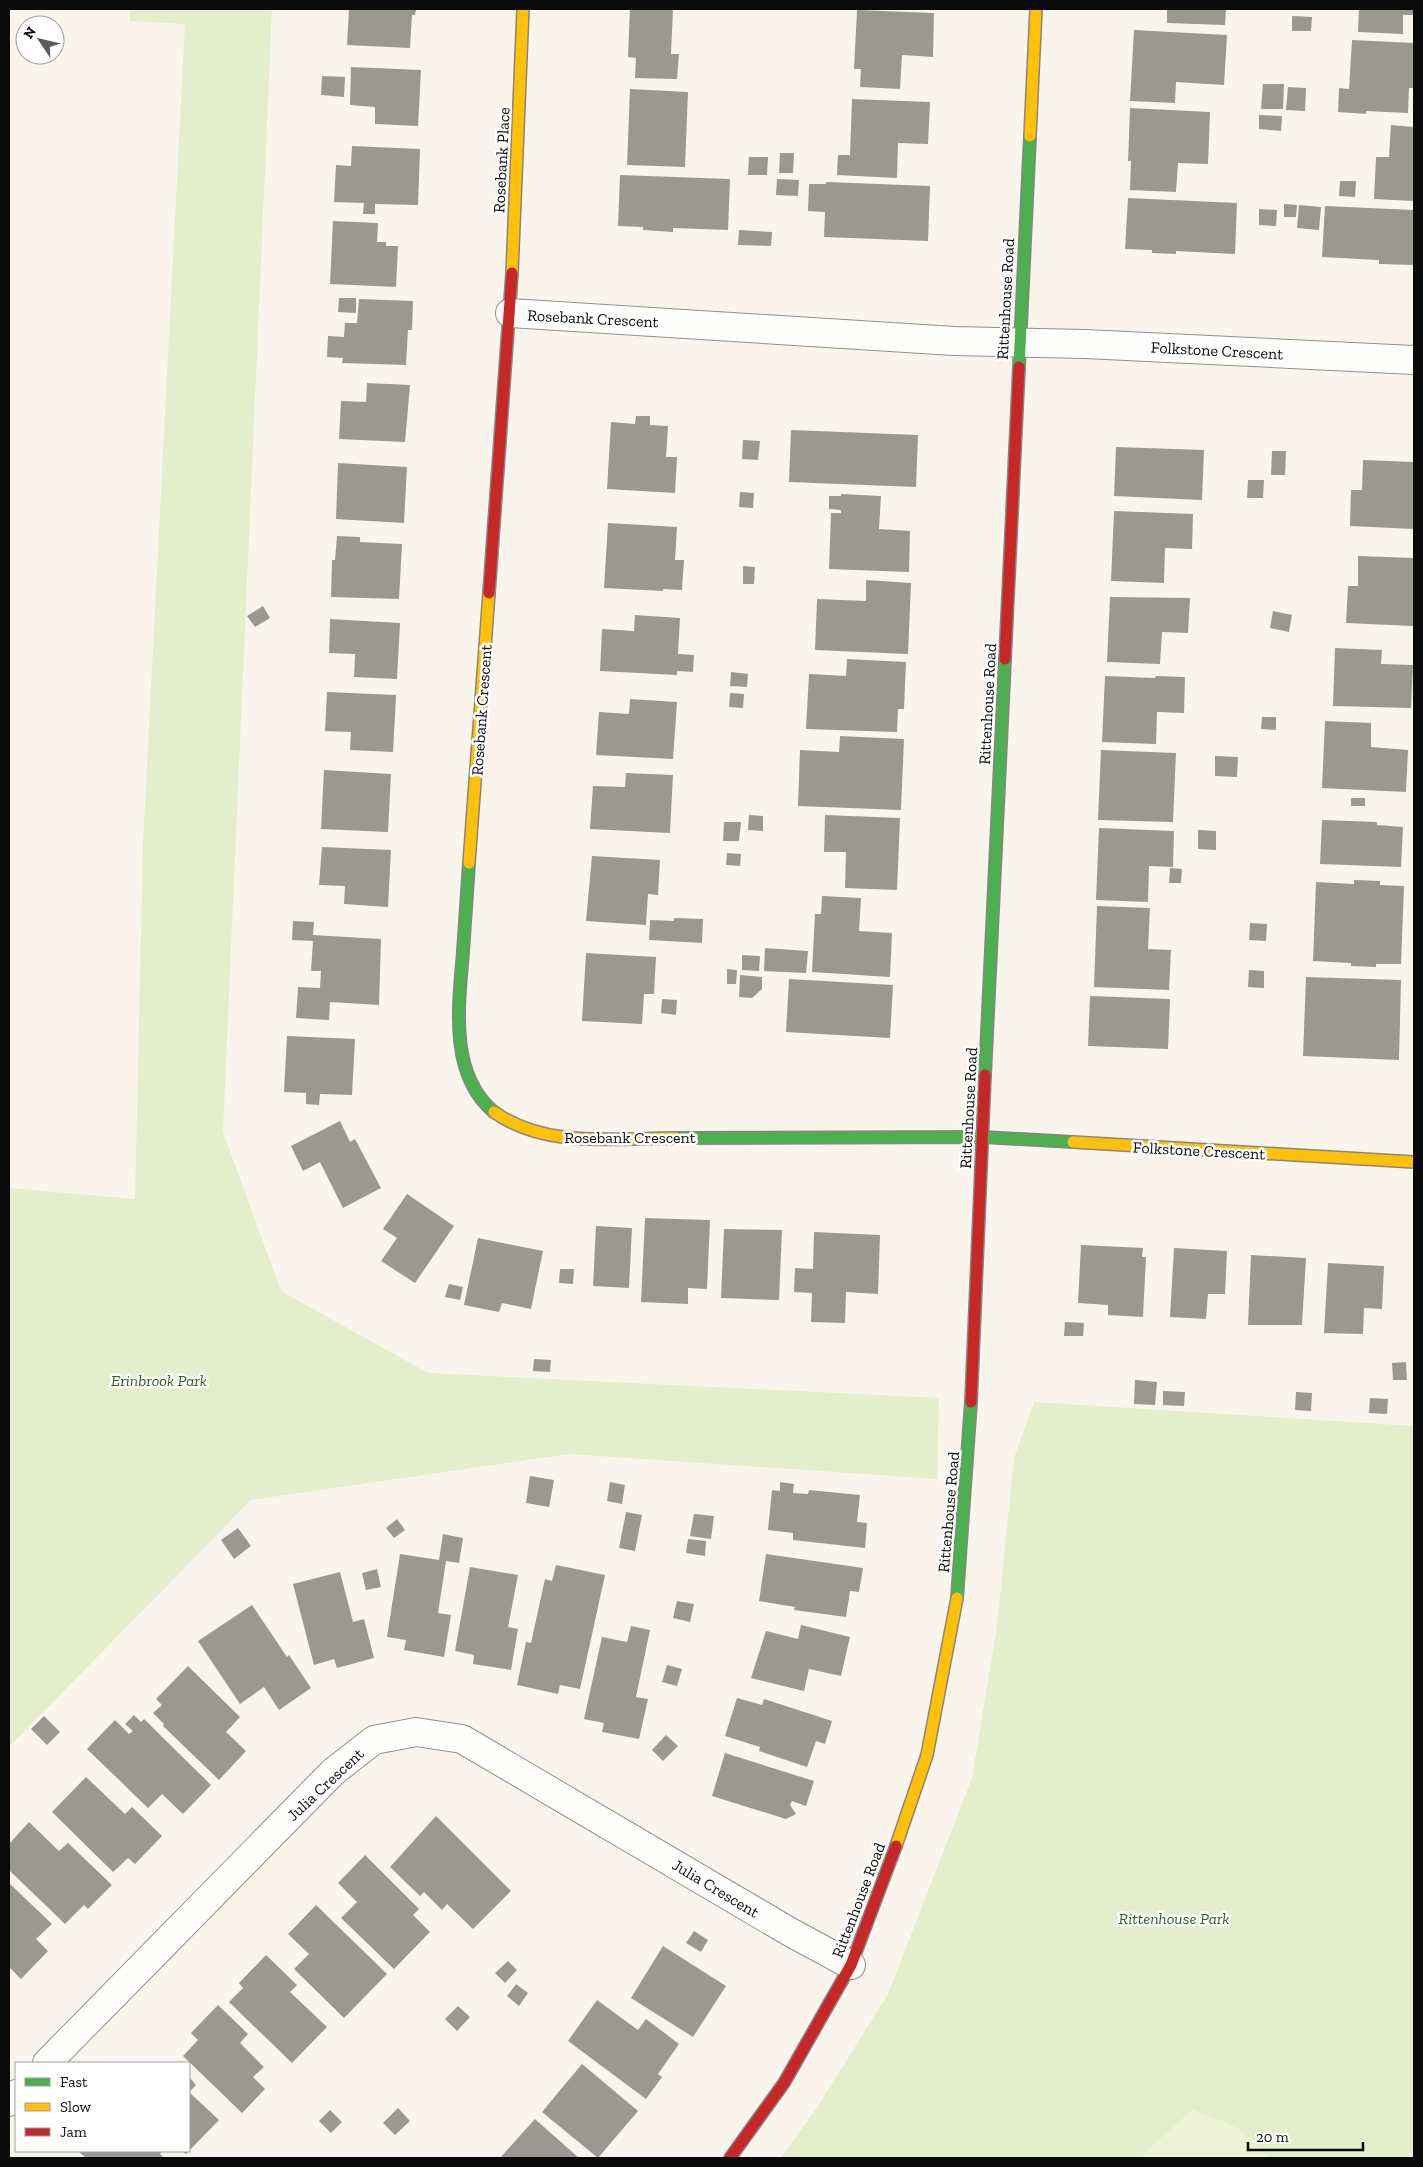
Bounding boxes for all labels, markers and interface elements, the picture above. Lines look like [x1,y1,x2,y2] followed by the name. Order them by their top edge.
[15,15,65,65] north arrow
[20,23,40,42] text: N
[489,107,514,213] street label: Rosebank Place
[993,238,1018,360] street label: Rittenhouse Road
[527,306,659,331] street label: Rosebank Crescent
[1150,338,1284,363] street label: Folkstone Crescent
[975,643,1000,765] street label: Rittenhouse Road
[467,644,496,776] street label: Rosebank Crescent
[956,1047,981,1169] street label: Rittenhouse Road
[564,1128,696,1147] street label: Rosebank Crescent
[1132,1138,1266,1163] street label: Folkstone Crescent
[111,1371,207,1390] park label: Erinbrook Park
[934,1450,963,1573] street label: Rittenhouse Road
[283,1744,368,1825] street label: Julia Crescent
[828,1840,889,1960] street label: Rittenhouse Road
[669,1855,763,1922] street label: Julia Crescent
[1119,1909,1229,1928] park label: Rittenhouse Park
[15,2062,190,2152] legend
[60,2073,88,2091] text: Fast
[60,2098,92,2116] text: Slow
[1248,2120,1363,2152] scale bar
[60,2123,87,2141] text: Jam
[1256,2128,1289,2146] text: 20 m

